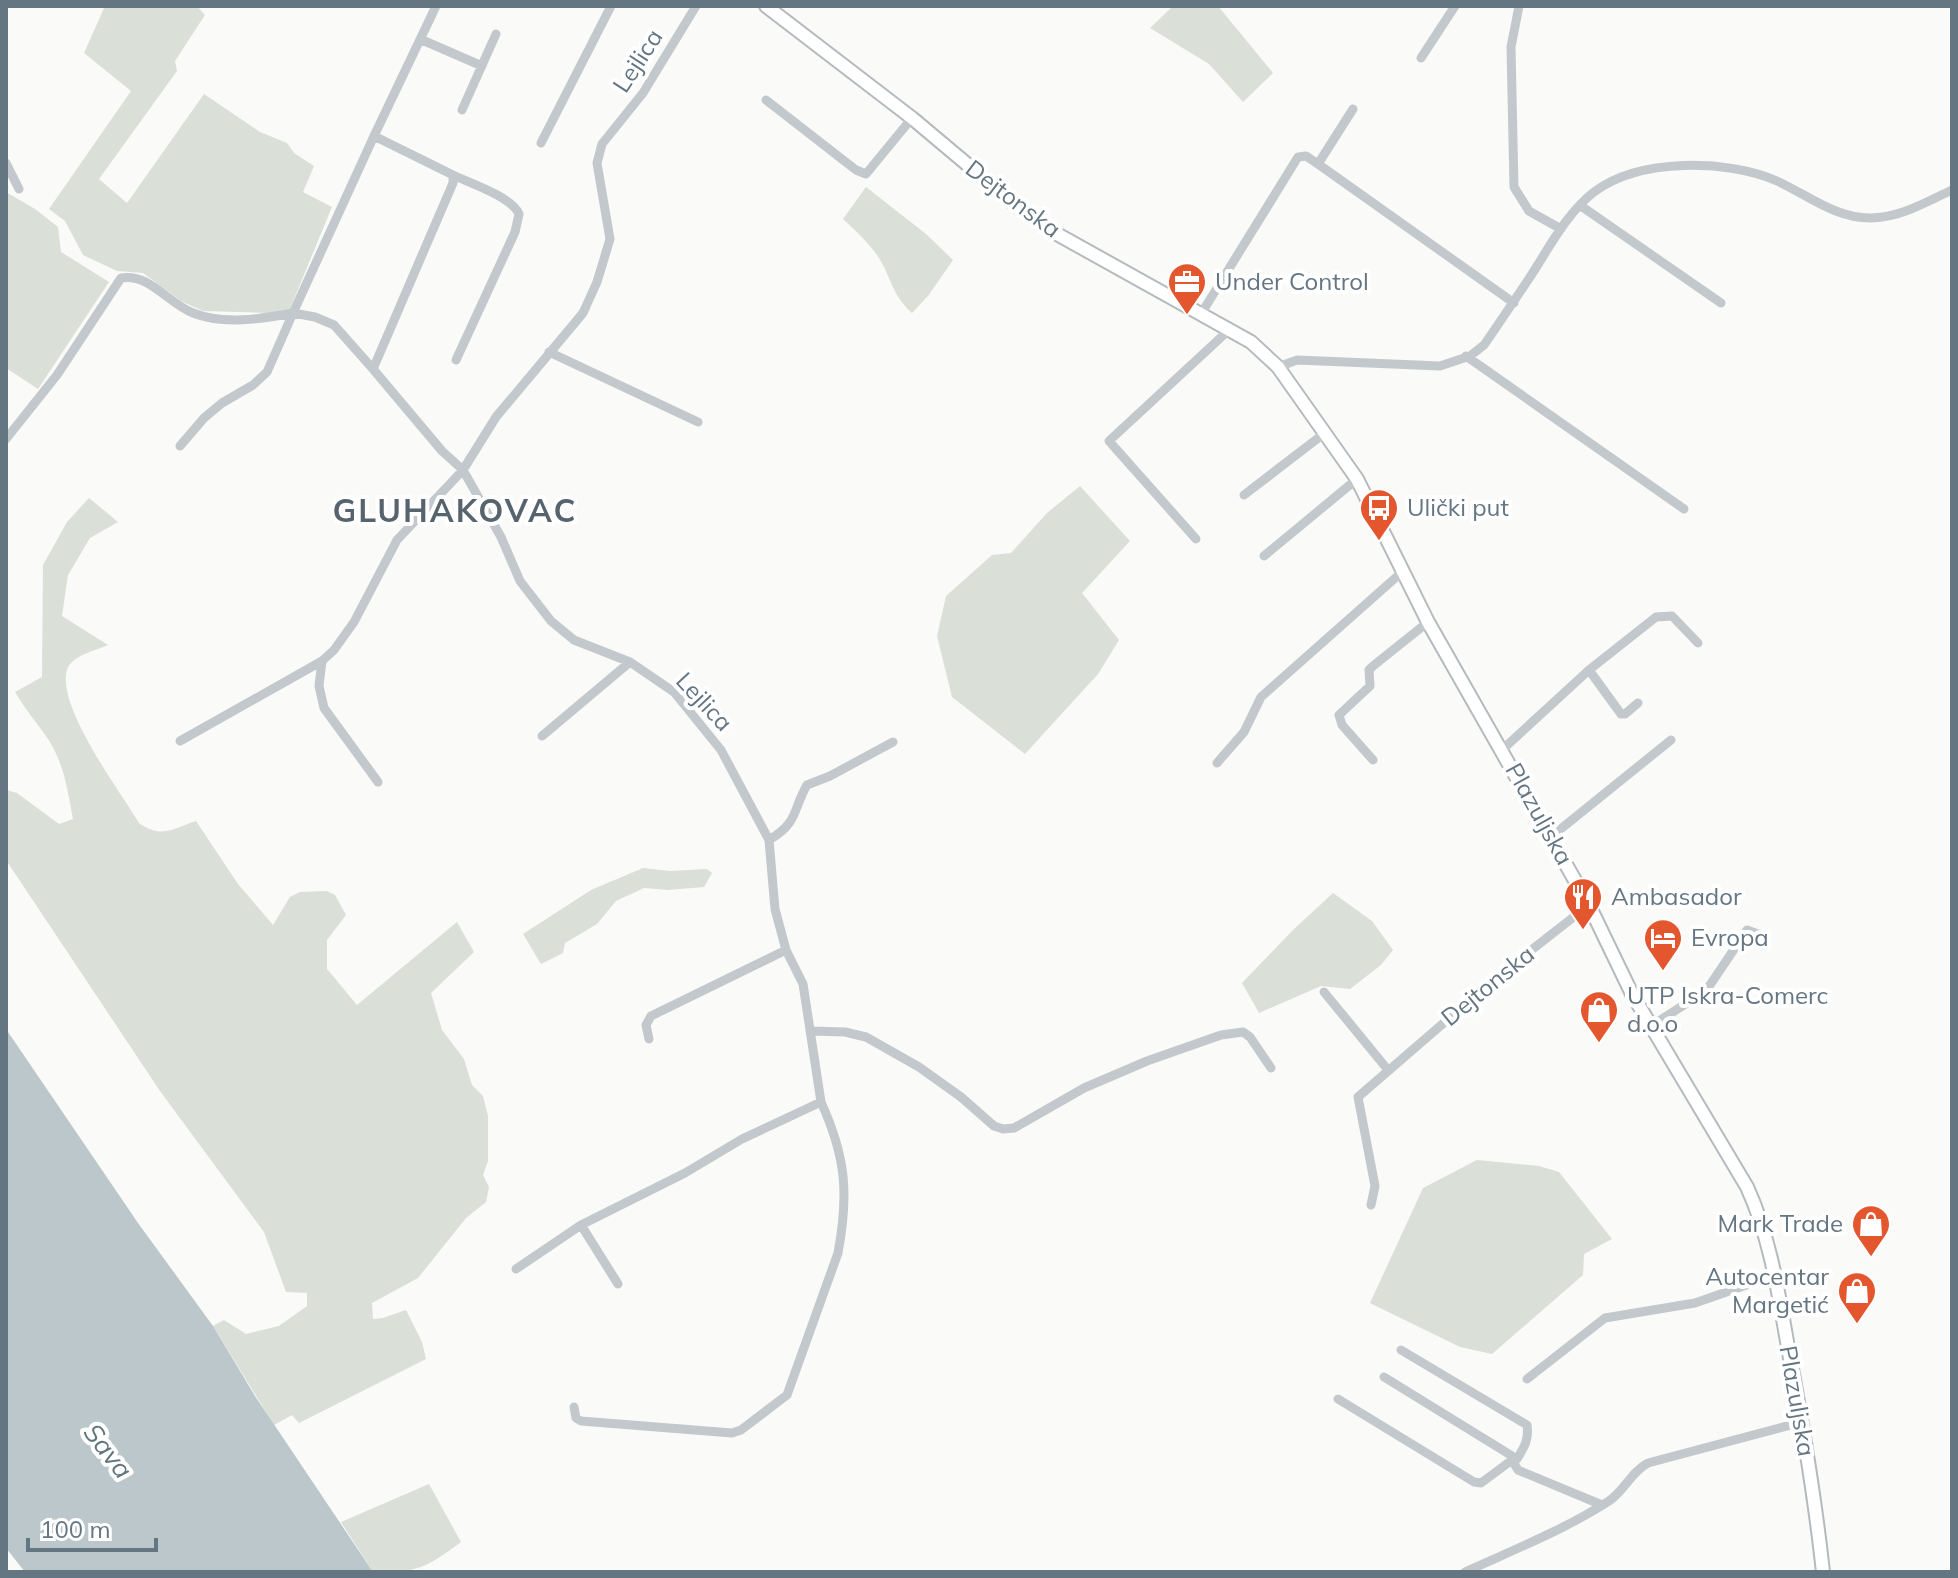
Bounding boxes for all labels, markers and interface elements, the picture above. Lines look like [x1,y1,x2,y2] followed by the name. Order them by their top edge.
[606,23,669,98] street label: Lejlica
[960,153,1067,244] street label: Dejtonska
[1166,261,1208,316] office icon: Under Control
[1215,266,1369,296] place label: Under Control
[1358,487,1400,542] bus stop icon: Ulički put
[333,490,577,530] district label: GLUHAKOVAC
[1407,492,1509,522] place label: Ulički put
[670,666,739,737] street label: Lejlica
[1500,757,1580,870] street label: Plazuljska
[1562,876,1604,931] restaurant icon: Ambasador
[1611,881,1742,911] place label: Ambasador
[1642,917,1684,972] hotel icon: Evropa
[1691,922,1769,952] place label: Evropa
[1435,939,1540,1032] street label: Dejtonska
[1627,980,1829,1038] place label: UTP Iskra-Comerc d.o.o
[1578,989,1620,1044] shop icon: UTP Iskra-Comerc d.o.o
[1850,1203,1892,1258] shop icon: Mark Trade
[1718,1208,1843,1238] place label: Mark Trade
[1705,1261,1829,1319] place label: Autocentar Margetić
[1836,1270,1878,1325] shop icon: Autocentar Margetić
[1773,1343,1822,1459] street label: Plazuljska
[77,1417,140,1485] water label: Sava
[28,1502,156,1552] scale bar
[40,1514,111,1544] text: 100 m

